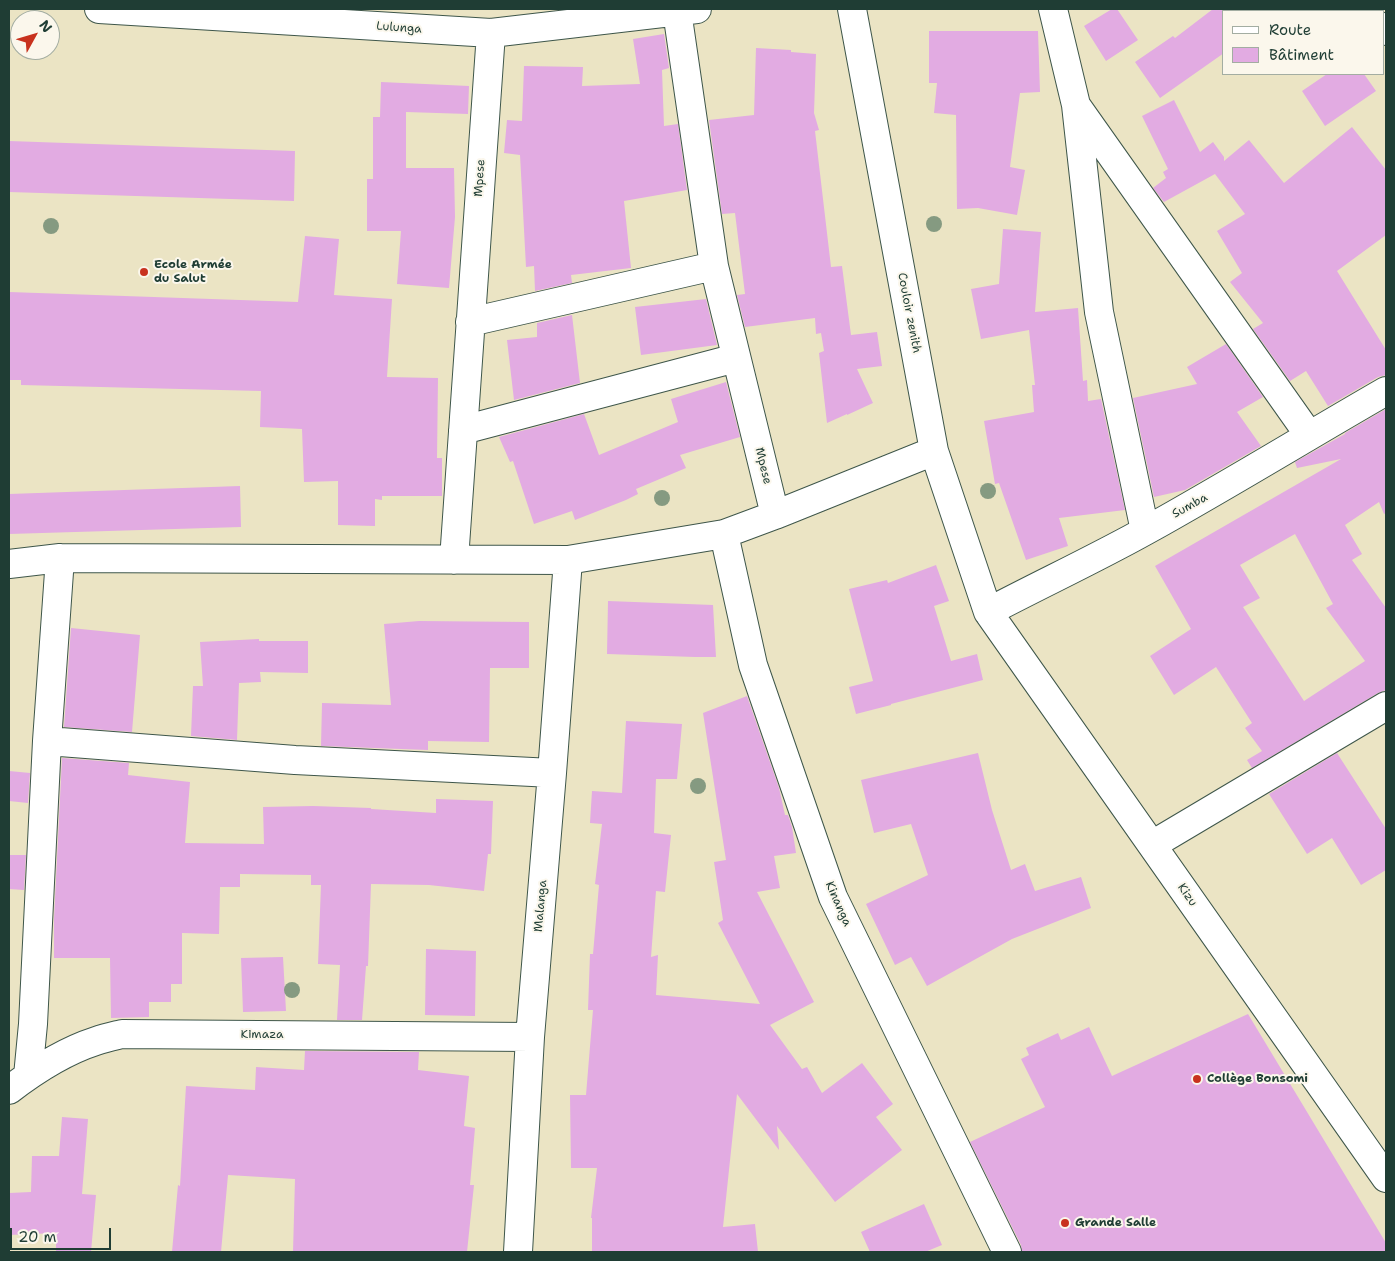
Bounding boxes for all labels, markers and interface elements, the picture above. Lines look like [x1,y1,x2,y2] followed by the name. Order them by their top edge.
[10,10,60,60] north arrow
[1222,10,1385,75] legend
[35,16,56,36] text: N
[376,19,422,37] street label: Lulunga
[1269,20,1311,40] text: Route
[1269,45,1334,65] text: Bâtiment
[472,159,488,197] street label: Mpese
[154,258,232,286] place label: Ecole Armée du Salut
[138,266,150,278] marker: Ecole Armée du Salut
[894,272,924,354] street label: Couloir zenith
[751,446,775,486] street label: Mpese
[1170,490,1210,522] street label: Sumba
[532,879,550,933] street label: Malanga
[822,879,854,929] street label: Kinanga
[1174,881,1200,909] street label: Kizu
[241,1028,283,1042] street label: Kimaza
[1207,1072,1308,1086] place label: Collège Bonsomi
[1191,1073,1203,1085] marker: Collège Bonsomi
[1075,1216,1156,1230] place label: Grande Salle
[1059,1217,1071,1229] marker: Grande Salle
[12,1218,114,1250] scale bar
[18,1227,57,1247] text: 20 m

